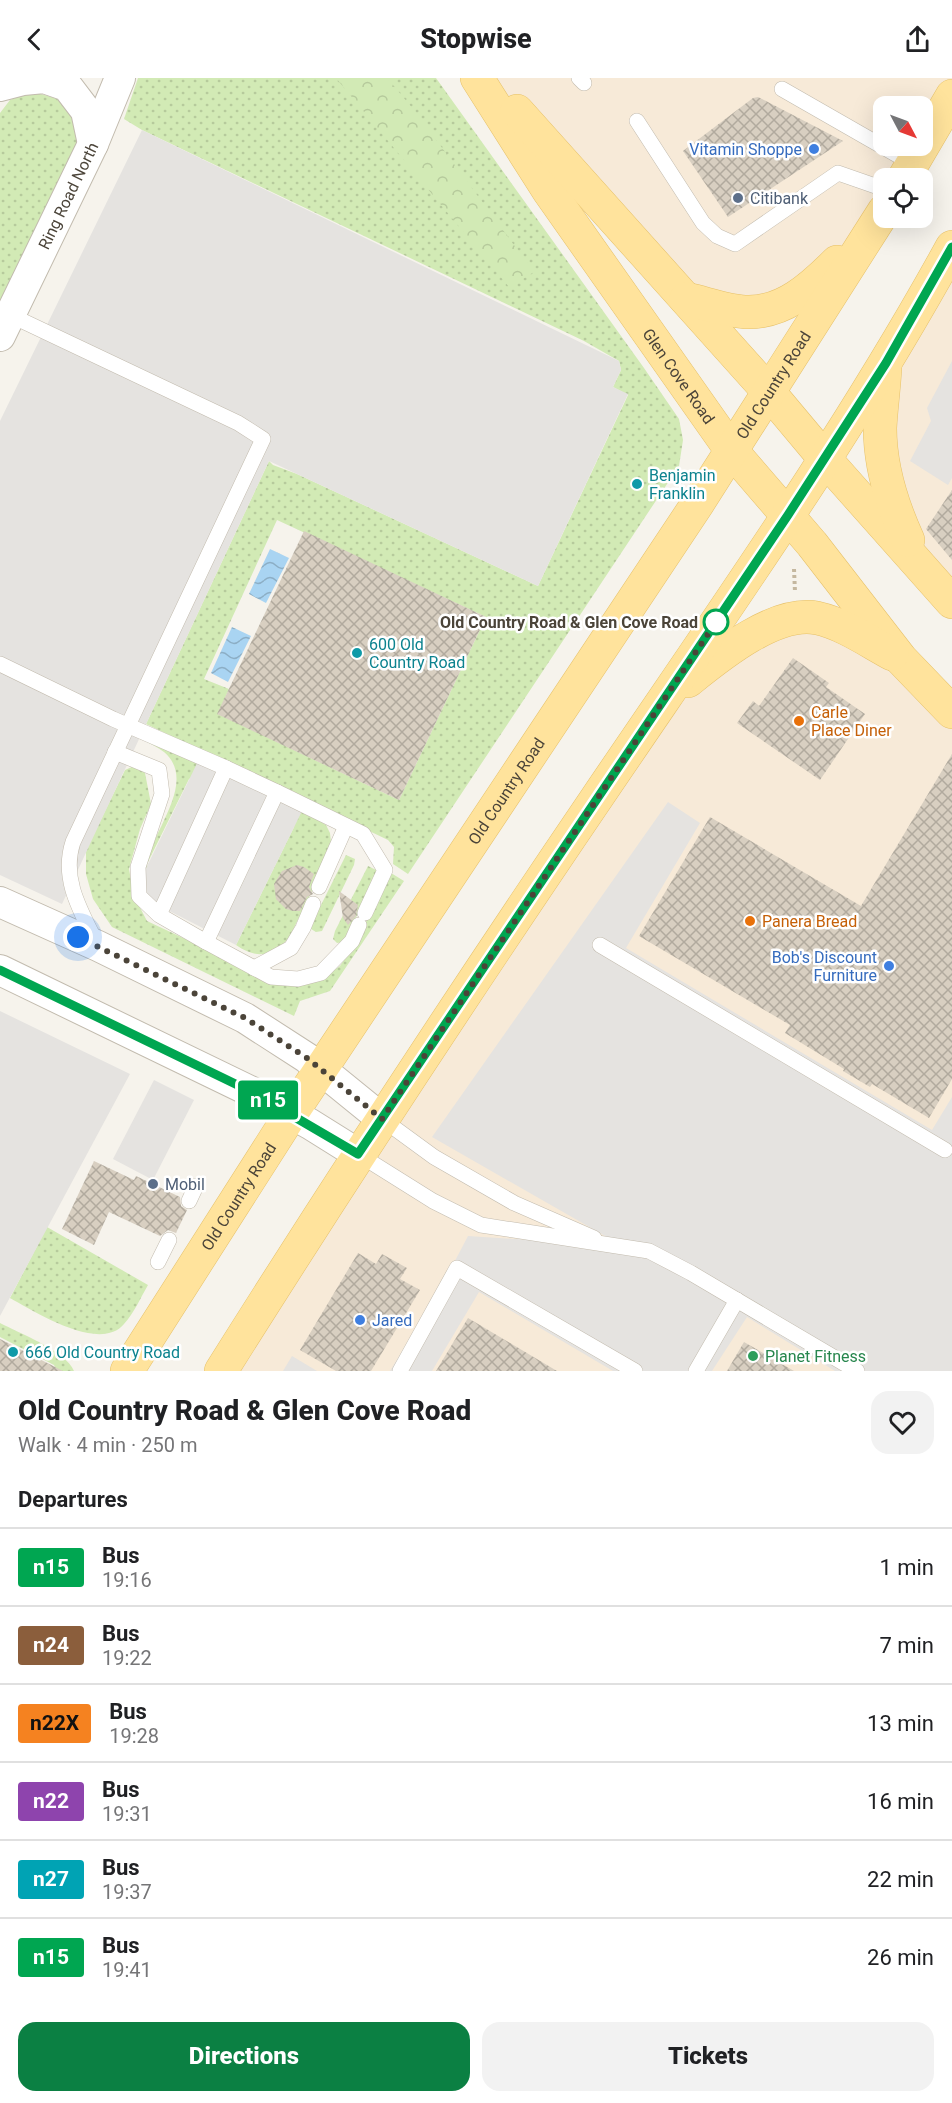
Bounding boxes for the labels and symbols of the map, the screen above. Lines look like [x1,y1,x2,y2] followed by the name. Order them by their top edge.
[873,96,933,156] north arrow
[34,139,102,252] street label: Ring Road North
[689,140,802,159] place label: Vitamin Shoppe
[807,142,821,156] marker: Vitamin Shoppe
[750,189,809,208] place label: Citibank
[731,191,745,205] marker: Citibank
[638,325,719,428] street label: Glen Cove Road
[732,328,815,443] street label: Old Country Road
[649,466,716,503] place label: Benjamin Franklin
[630,477,644,491] marker: Benjamin Franklin
[703,609,729,635] marker: Old Country Road & Glen Cove Road
[440,613,698,632] place label: Old Country Road & Glen Cove Road
[369,635,465,672] place label: 600 Old Country Road
[350,646,364,660] marker: 600 Old Country Road
[811,703,892,740] place label: Carle Place Diner
[792,714,806,728] marker: Carle Place Diner
[464,734,549,848] street label: Old Country Road
[762,912,857,931] place label: Panera Bread
[743,914,757,928] marker: Panera Bread
[63,922,93,952] your location
[772,948,877,985] place label: Bob's Discount Furniture
[882,959,896,973] marker: Bob's Discount Furniture
[234,1080,302,1120] line badge: n15
[197,1139,280,1254] street label: Old Country Road
[165,1175,205,1194] place label: Mobil
[146,1177,160,1191] marker: Mobil
[372,1311,412,1330] place label: Jared
[353,1313,367,1327] marker: Jared
[25,1343,180,1362] place label: 666 Old Country Road
[6,1345,20,1359] marker: 666 Old Country Road
[765,1347,866,1366] place label: Planet Fitness
[746,1349,760,1363] marker: Planet Fitness

